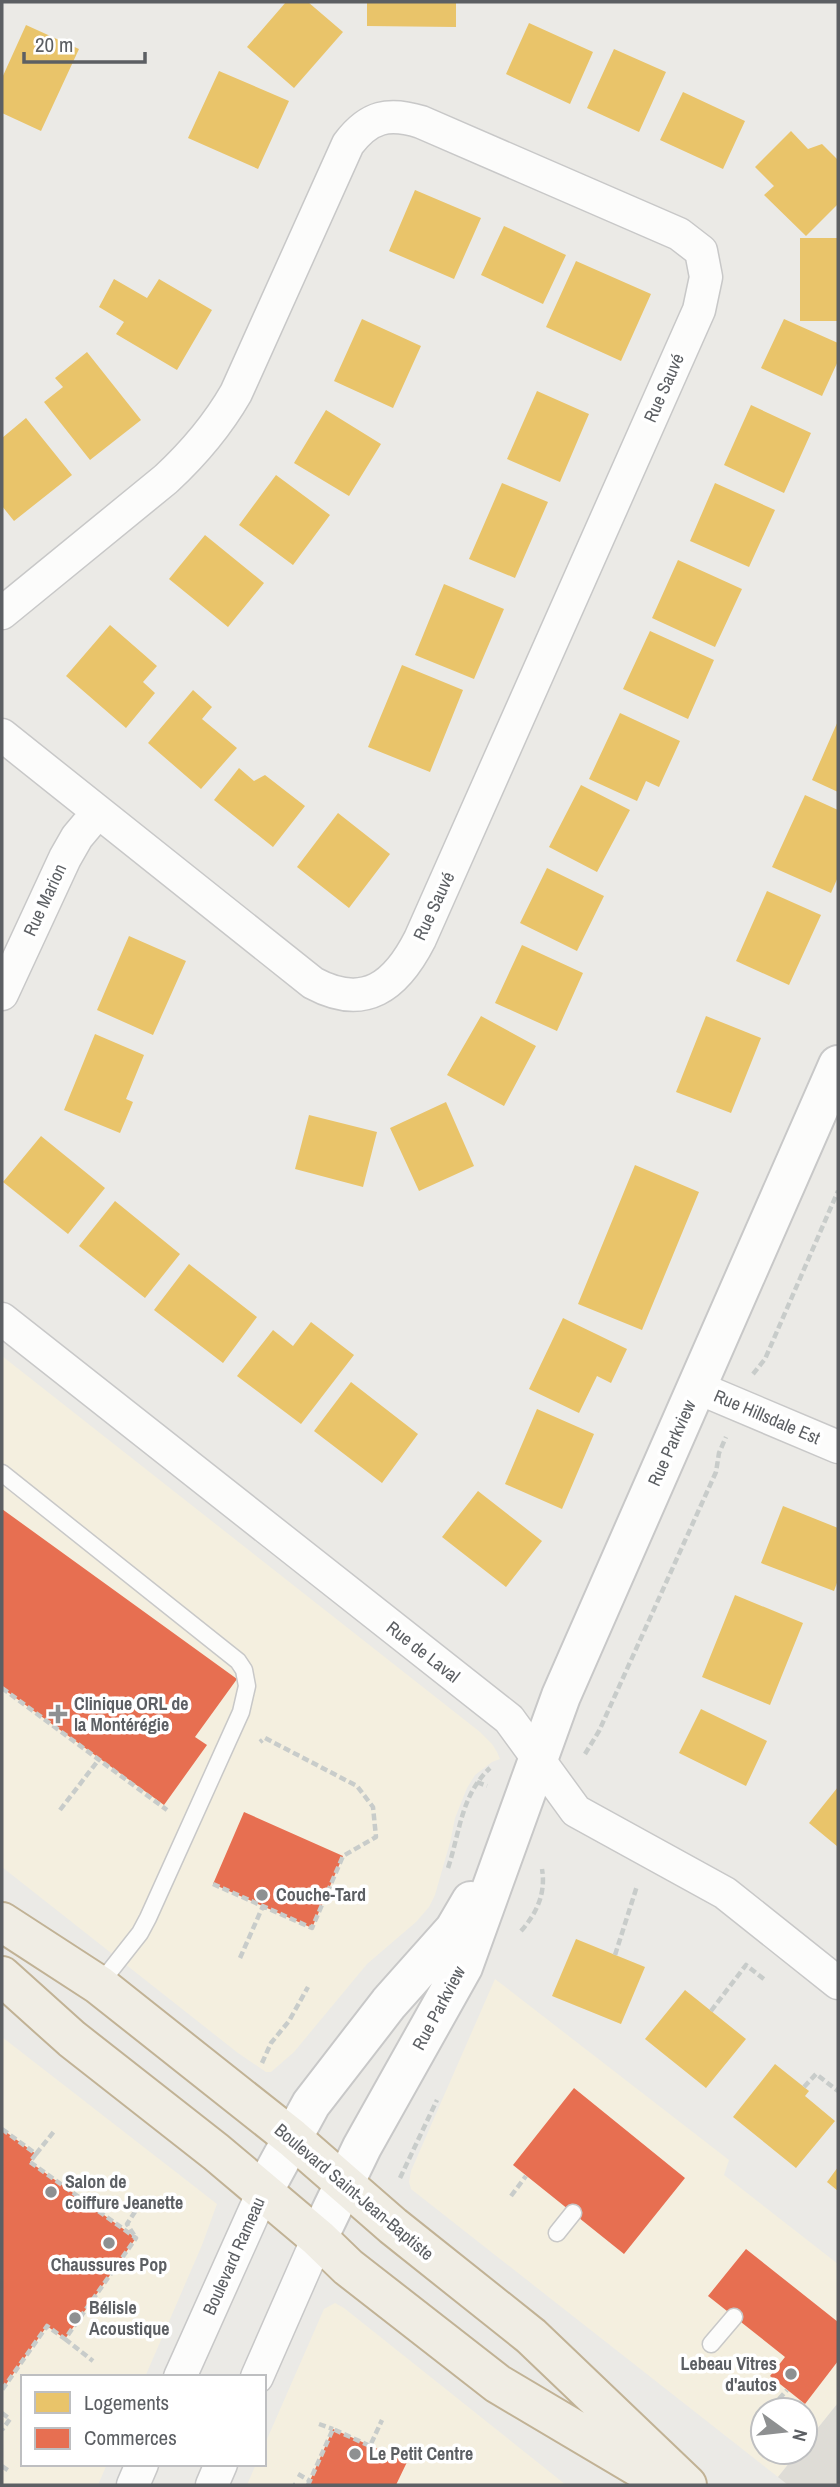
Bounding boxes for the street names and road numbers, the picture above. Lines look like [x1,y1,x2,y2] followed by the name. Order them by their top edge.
[637,349,690,426] street label: Rue Sauvé
[17,860,72,940] street label: Rue Marion
[407,867,460,944] street label: Rue Sauvé
[710,1383,824,1450] street label: Rue Hillsdale Est
[641,1395,702,1490] street label: Rue Parkview
[381,1615,465,1688] street label: Rue de Laval
[406,1961,471,2054] street label: Rue Parkview
[269,2117,439,2266] street label: Boulevard Saint-Jean-Baptiste
[196,2193,271,2319] street label: Boulevard Rameau

